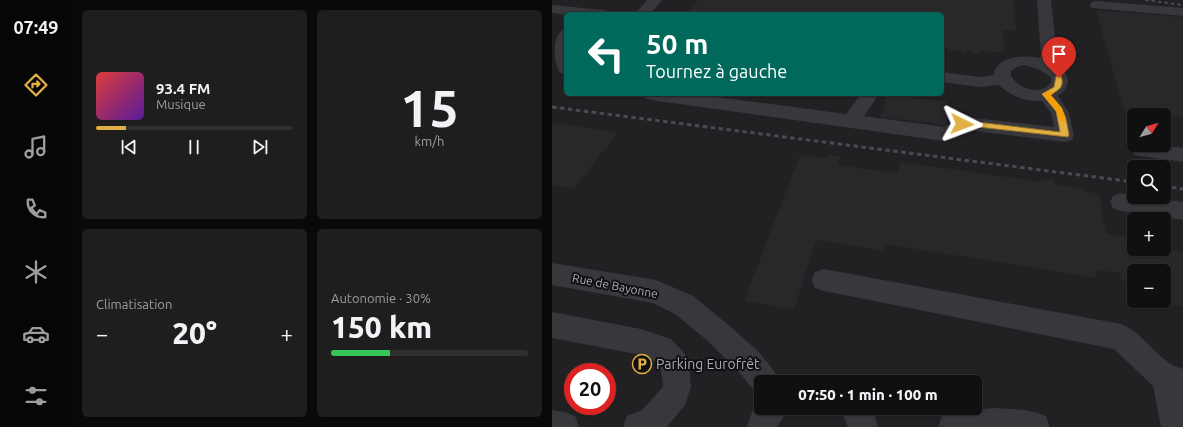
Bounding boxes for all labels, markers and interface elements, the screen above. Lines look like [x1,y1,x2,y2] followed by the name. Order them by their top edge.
[13,17,59,37] text: 07:49
[580,28,632,80] icon: left
[646,28,708,59] text: 50 m
[1042,37,1076,78] pin
[1048,43,1070,65] icon: arrive
[646,61,787,81] text: Tournez à gauche
[22,71,50,99] icon: directions
[400,79,459,137] text: 15
[156,80,210,97] text: 93.4 FM
[156,97,206,111] text: Musique
[941,103,983,145] position arrow
[1127,108,1171,152] north arrow
[1127,108,1171,308] map controls
[22,133,50,161] icon: music
[414,134,445,148] text: km/h
[118,136,140,158] icon: previous
[183,136,205,158] icon: pause
[249,136,271,158] icon: next
[1127,160,1171,204] button: search
[22,195,50,223] icon: phone
[1127,212,1171,256] button: +
[22,258,50,286] icon: climate
[1127,264,1171,308] button: −
[571,271,659,300] street label: Rue de Bayonne
[331,291,431,305] text: Autonomie · 30%
[96,297,172,311] text: Climatisation
[331,310,432,344] text: 150 km
[172,316,217,350] text: 20°
[22,320,50,348] icon: car
[96,321,108,346] text: −
[281,321,293,346] text: +
[631,353,653,375] parking icon: Parking Eurofrêt
[656,356,760,372] place label: Parking Eurofrêt
[564,363,616,415] speed limit sign: 20
[22,382,50,410] icon: filters
[798,386,938,403] text: 07:50 · 1 min · 100 m

